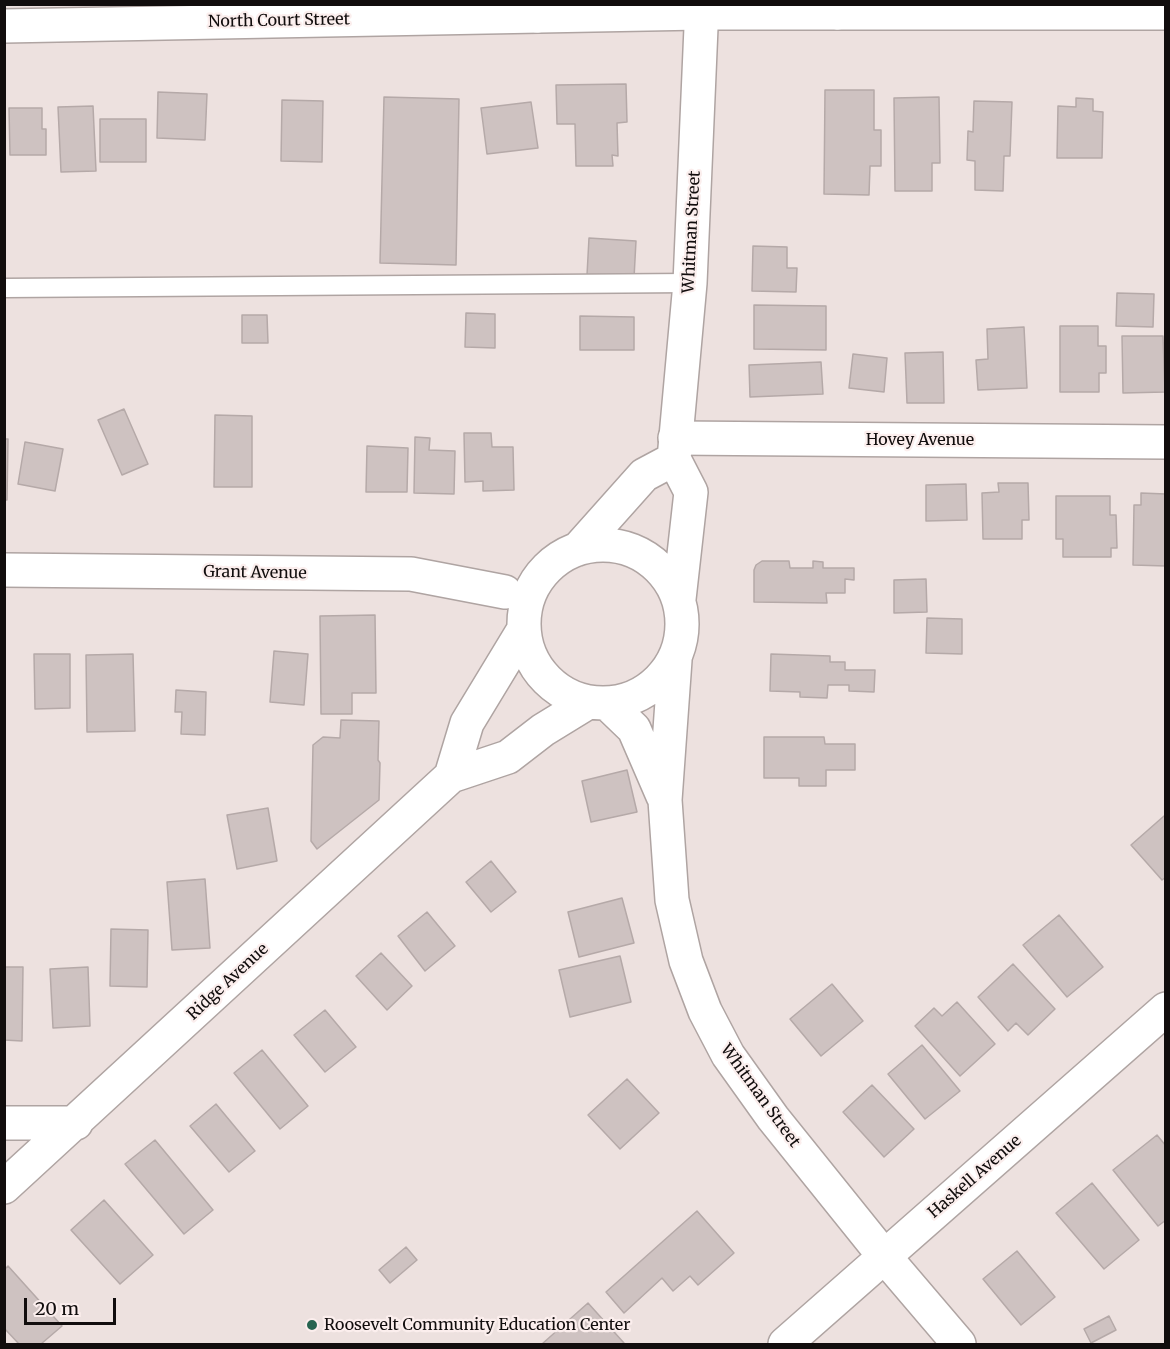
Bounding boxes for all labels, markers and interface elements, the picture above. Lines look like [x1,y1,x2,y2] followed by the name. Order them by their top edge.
[208,10,350,32] street label: North Court Street
[679,170,705,294] street label: Whitman Street
[866,430,974,450] street label: Hovey Avenue
[203,562,307,584] street label: Grant Avenue
[184,940,272,1024] street label: Ridge Avenue
[716,1041,804,1151] street label: Whitman Street
[925,1131,1025,1223] street label: Haskell Avenue
[27,1286,118,1324] scale bar
[35,1297,79,1320] text: 20 m
[324,1315,630,1335] place label: Roosevelt Community Education Center
[305,1318,319,1332] marker: Roosevelt Community Education Center

